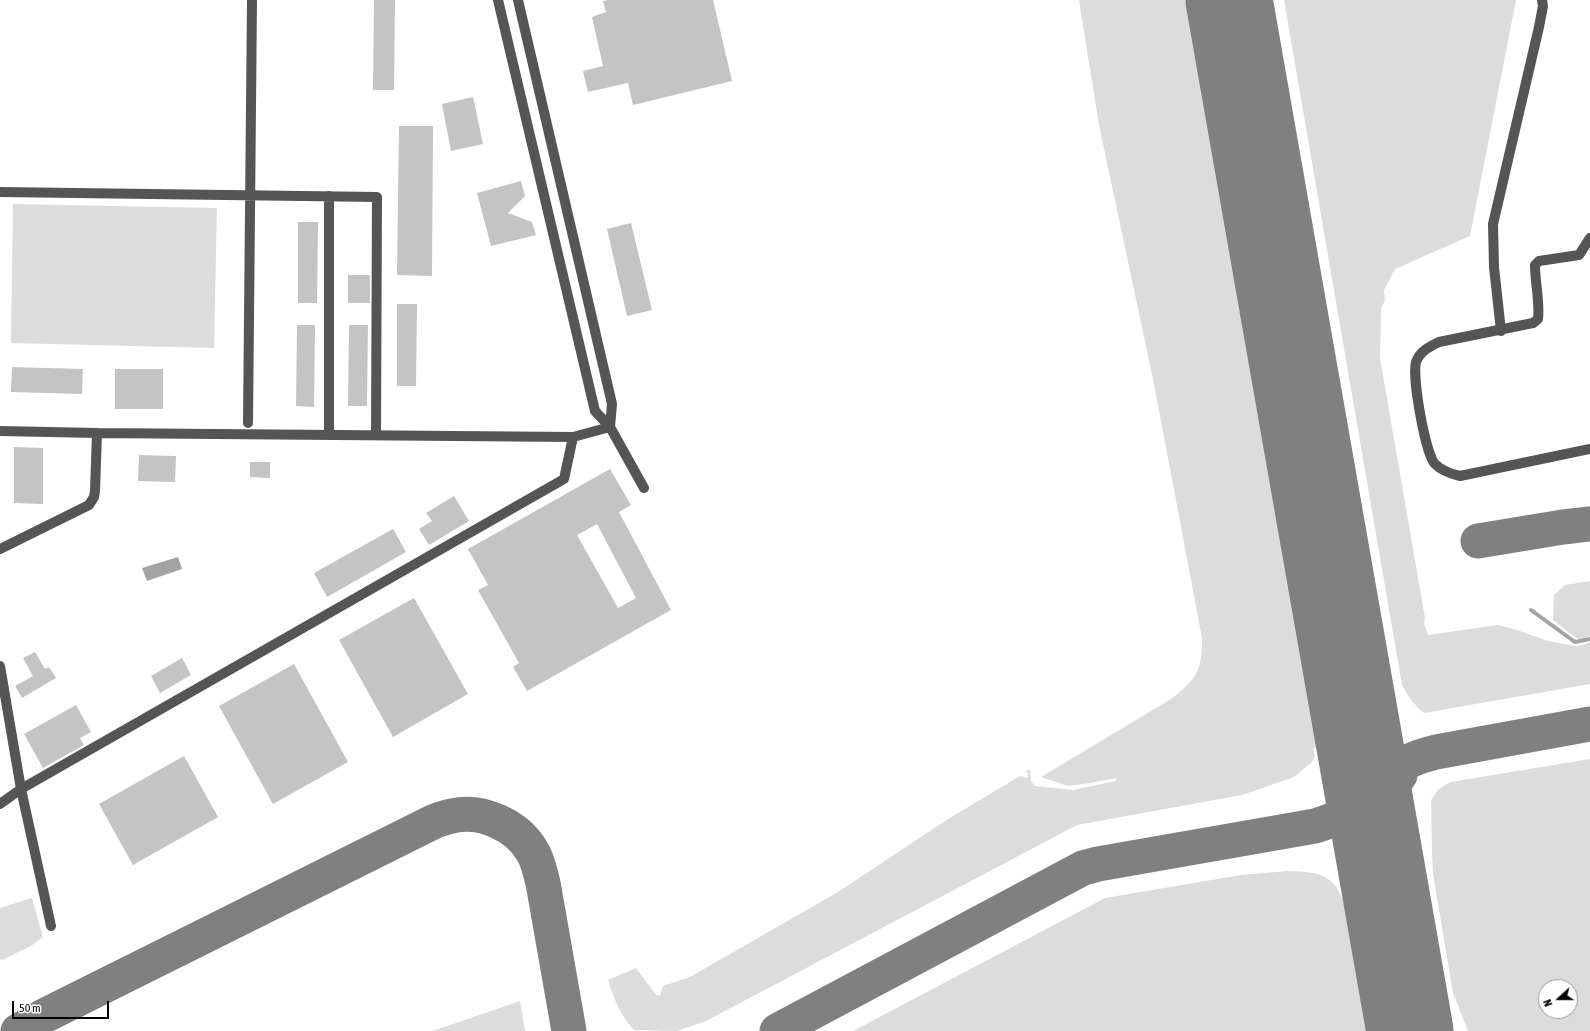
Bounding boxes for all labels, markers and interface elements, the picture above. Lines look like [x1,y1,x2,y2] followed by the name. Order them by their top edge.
[1538,979,1578,1019] north arrow
[14,993,111,1019] scale bar
[1541,998,1554,1008] text: N
[19,1001,41,1015] text: 50 m

